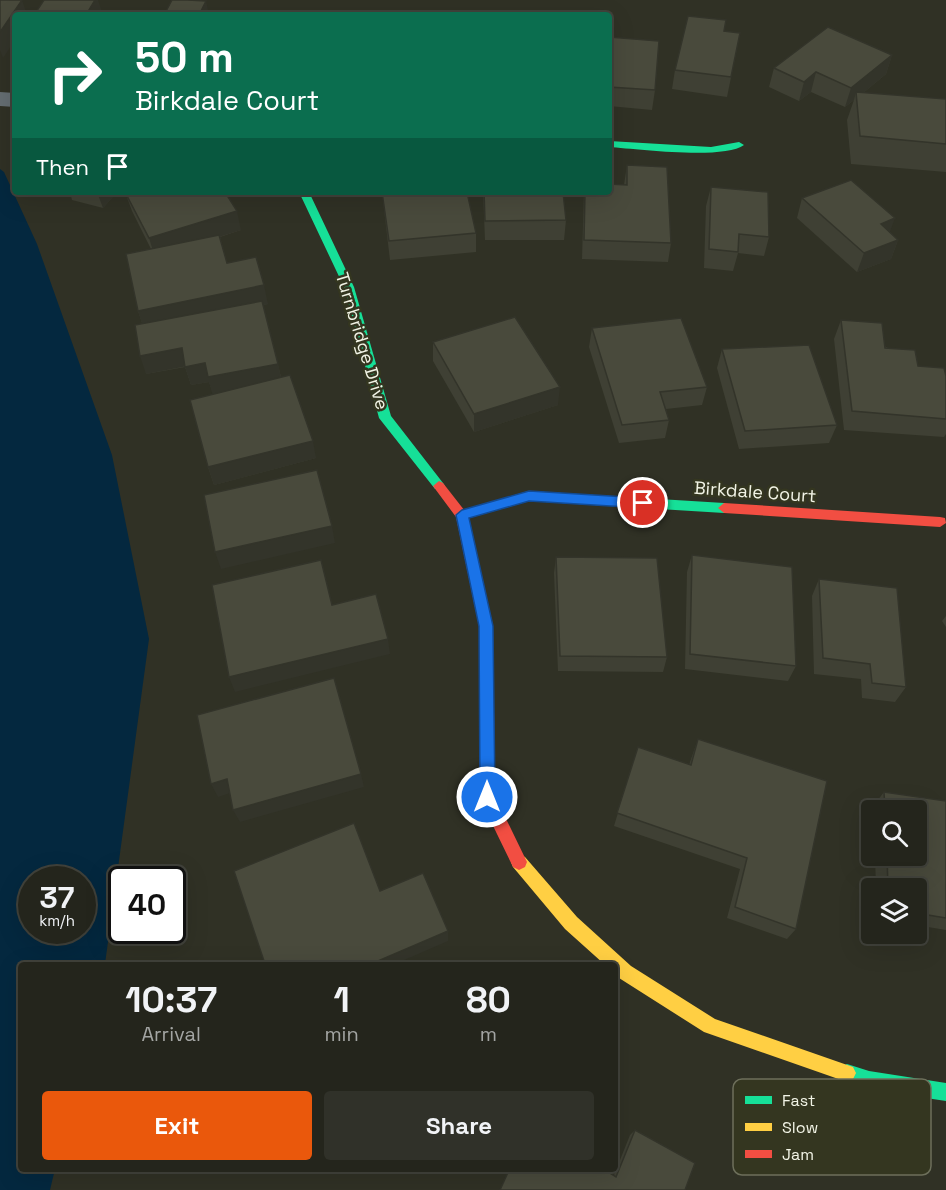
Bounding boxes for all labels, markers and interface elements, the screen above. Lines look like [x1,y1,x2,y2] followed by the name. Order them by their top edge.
[135,31,234,84] text: 50 m
[36,36,114,114] icon: right
[135,83,319,118] text: Birkdale Court
[101,150,134,183] icon: arrive
[36,153,89,181] text: Then
[331,269,394,412] street label: Turnbridge Drive
[693,476,817,507] street label: Birkdale Court
[617,477,668,528] pin
[626,486,659,519] icon: arrive
[455,765,519,829] position arrow
[861,800,927,944] map controls
[861,800,927,866] button: search
[108,866,186,944] speed limit sign: 40
[40,878,74,917] text: 37
[861,878,927,944] button: layers
[39,911,75,930] text: km/h
[125,977,217,1023] text: 10:37
[333,977,350,1023] text: 1
[466,977,511,1023] text: 80
[141,1021,201,1047] text: Arrival
[324,1021,359,1047] text: min
[480,1021,497,1047] text: m
[733,1079,931,1175] legend
[782,1090,815,1111] text: Fast
[42,1091,312,1160] button: Exit
[324,1091,594,1160] button: Share
[782,1117,818,1138] text: Slow
[782,1144,814,1165] text: Jam

